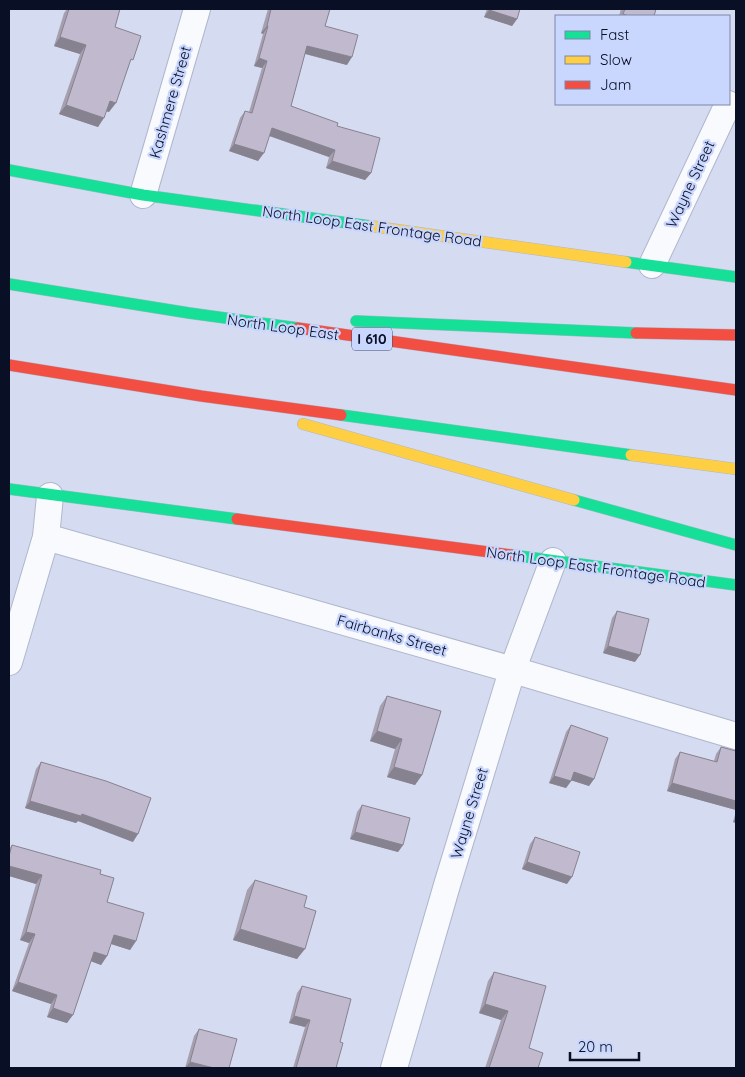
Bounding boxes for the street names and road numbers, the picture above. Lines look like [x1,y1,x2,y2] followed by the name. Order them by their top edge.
[145,44,195,160] street label: Kashmere Street
[661,137,719,231] street label: Wayne Street
[261,201,483,251] street label: North Loop East Frontage Road
[226,310,340,344] street label: North Loop East
[352,328,392,350] road number: I 610
[485,542,707,592] street label: North Loop East Frontage Road
[335,610,449,660] street label: Fairbanks Street
[446,765,492,861] street label: Wayne Street

